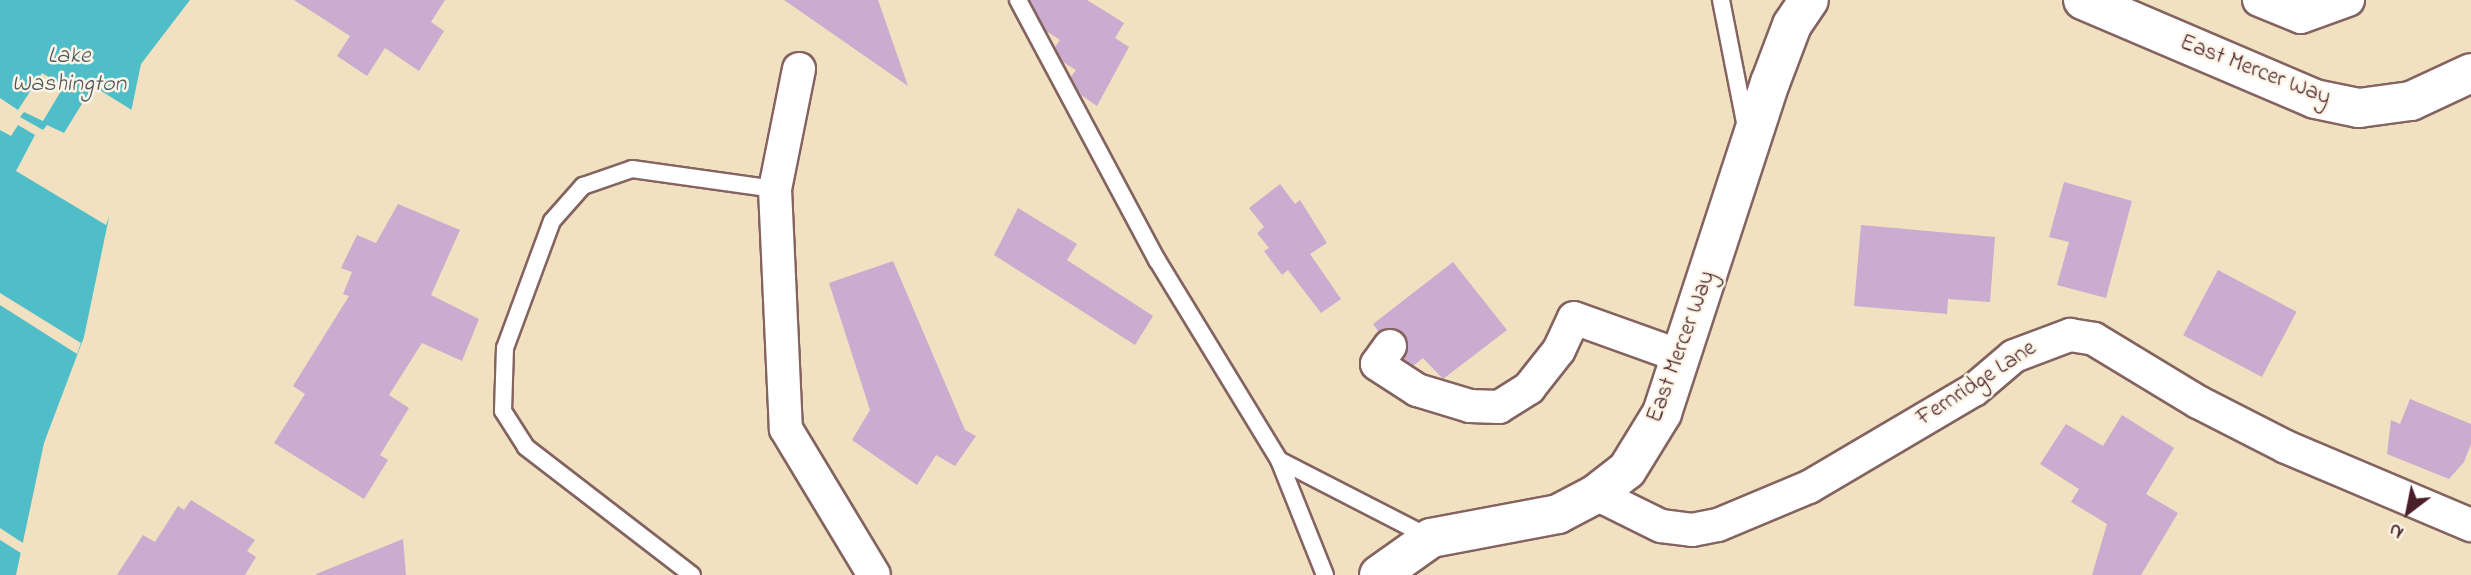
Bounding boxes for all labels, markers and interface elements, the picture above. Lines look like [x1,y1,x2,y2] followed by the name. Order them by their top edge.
[2176,30,2334,112] street label: East Mercer Way
[12,43,126,99] water label: Lake Washington
[1642,267,1722,427] street label: East Mercer Way
[1912,335,2042,433] street label: Fernridge Lane
[2373,477,2443,547] north arrow
[2384,515,2409,545] text: N

